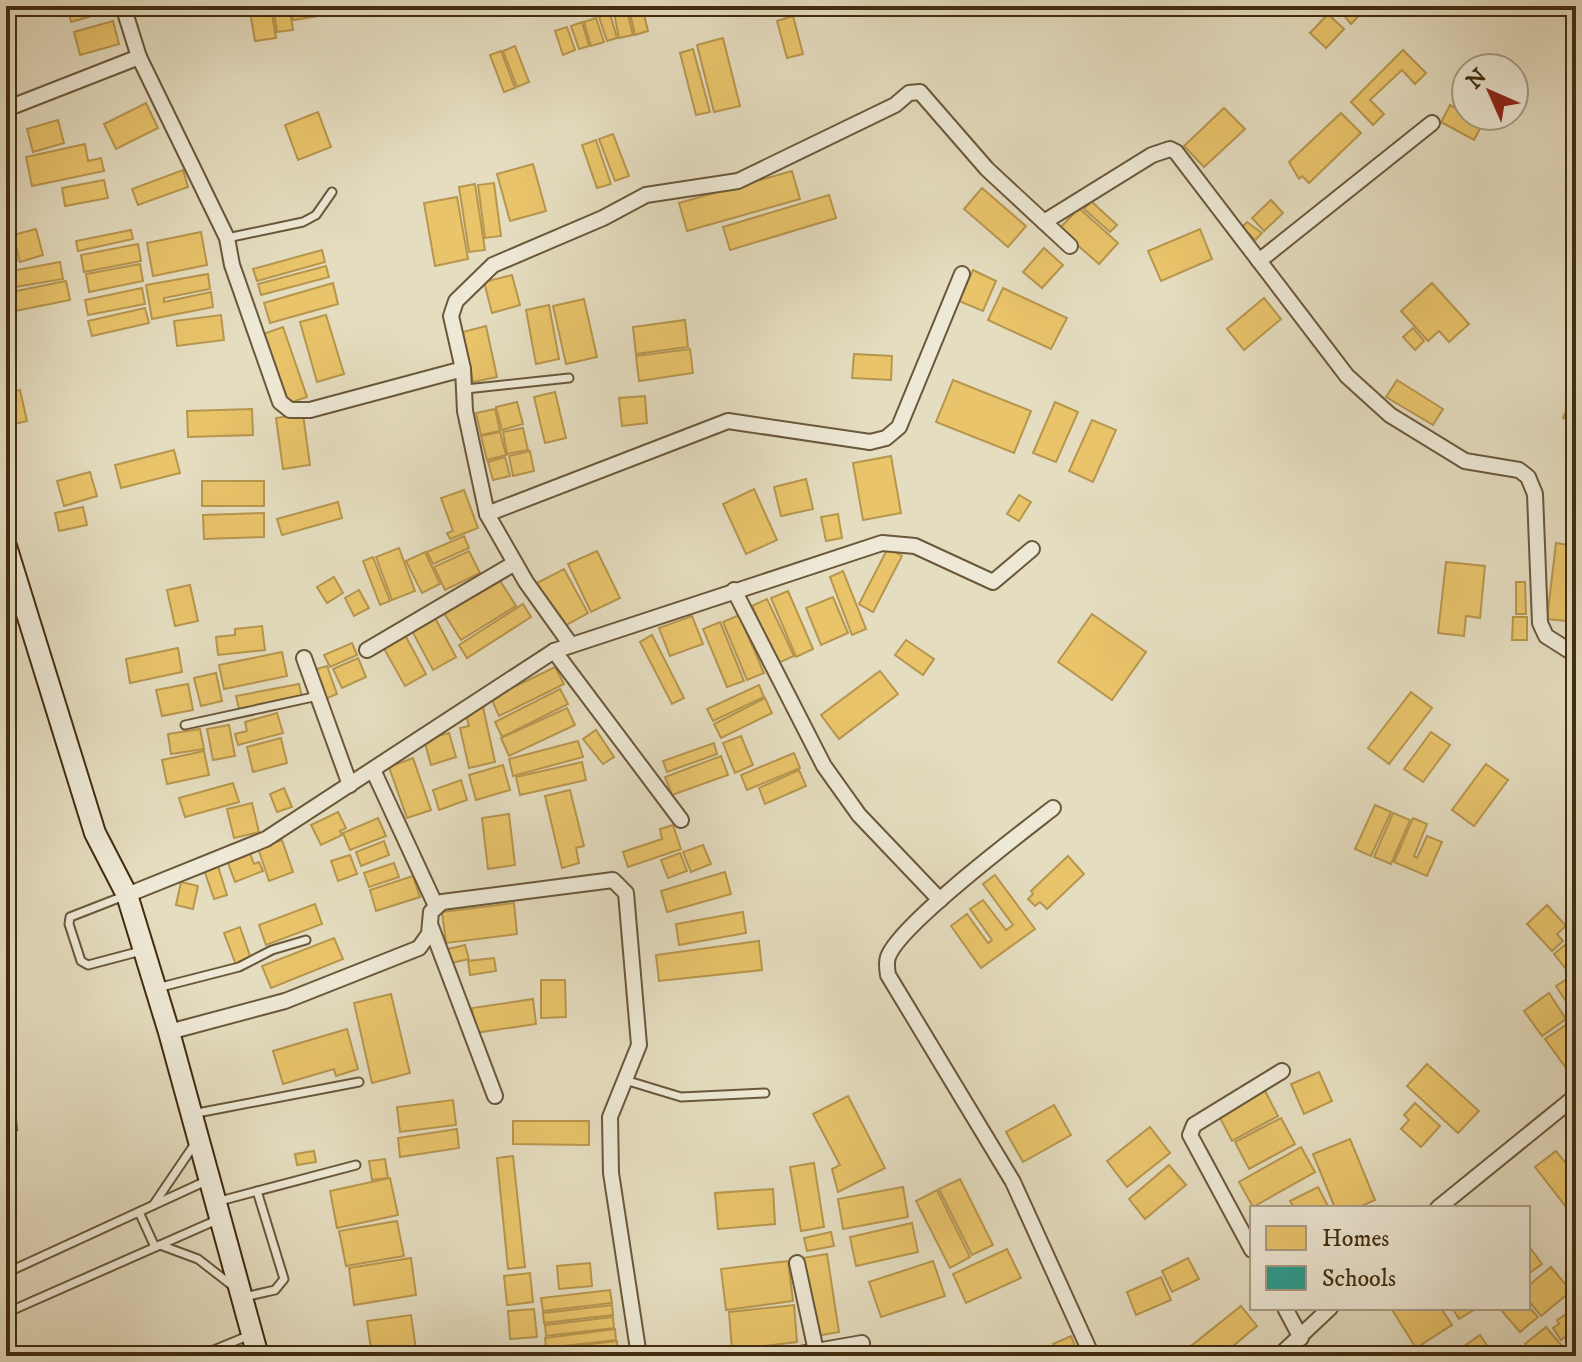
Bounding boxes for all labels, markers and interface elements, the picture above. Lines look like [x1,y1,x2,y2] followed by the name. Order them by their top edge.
[1450,52,1530,132] north arrow
[1461,63,1493,95] text: N
[1250,1206,1530,1310] legend
[1322,1224,1389,1254] text: Homes
[1322,1264,1396,1294] text: Schools

